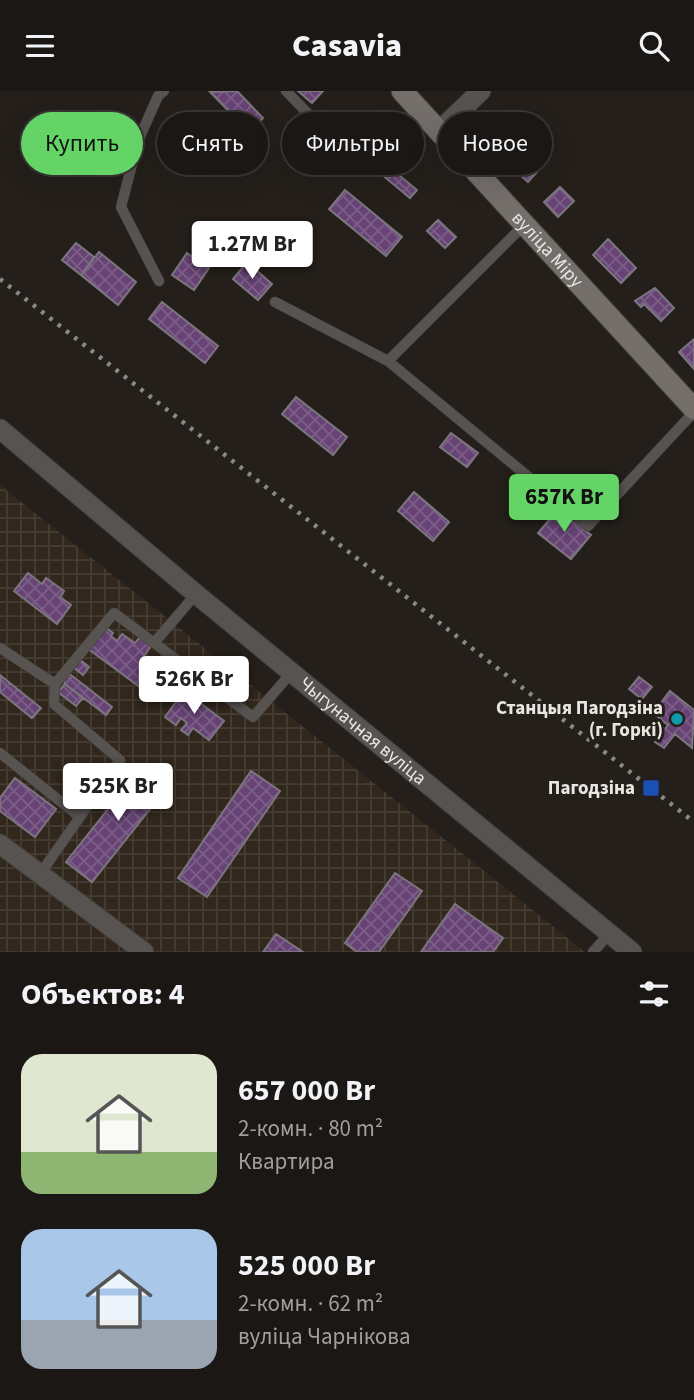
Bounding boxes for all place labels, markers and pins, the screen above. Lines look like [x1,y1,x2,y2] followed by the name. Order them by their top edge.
[180,221,324,281] pin: 1.27M Br
[499,475,629,534] pin: 657K Br
[129,657,259,716] pin: 526K Br
[496,695,663,744] place label: Станцыя Пагодзіна (г. Горкі)
[669,711,685,727] marker: Станцыя Пагодзіна (г. Горкі)
[53,763,183,823] pin: 525K Br
[548,775,635,802] place label: Пагодзіна
[641,778,661,798] marker: Пагодзіна

